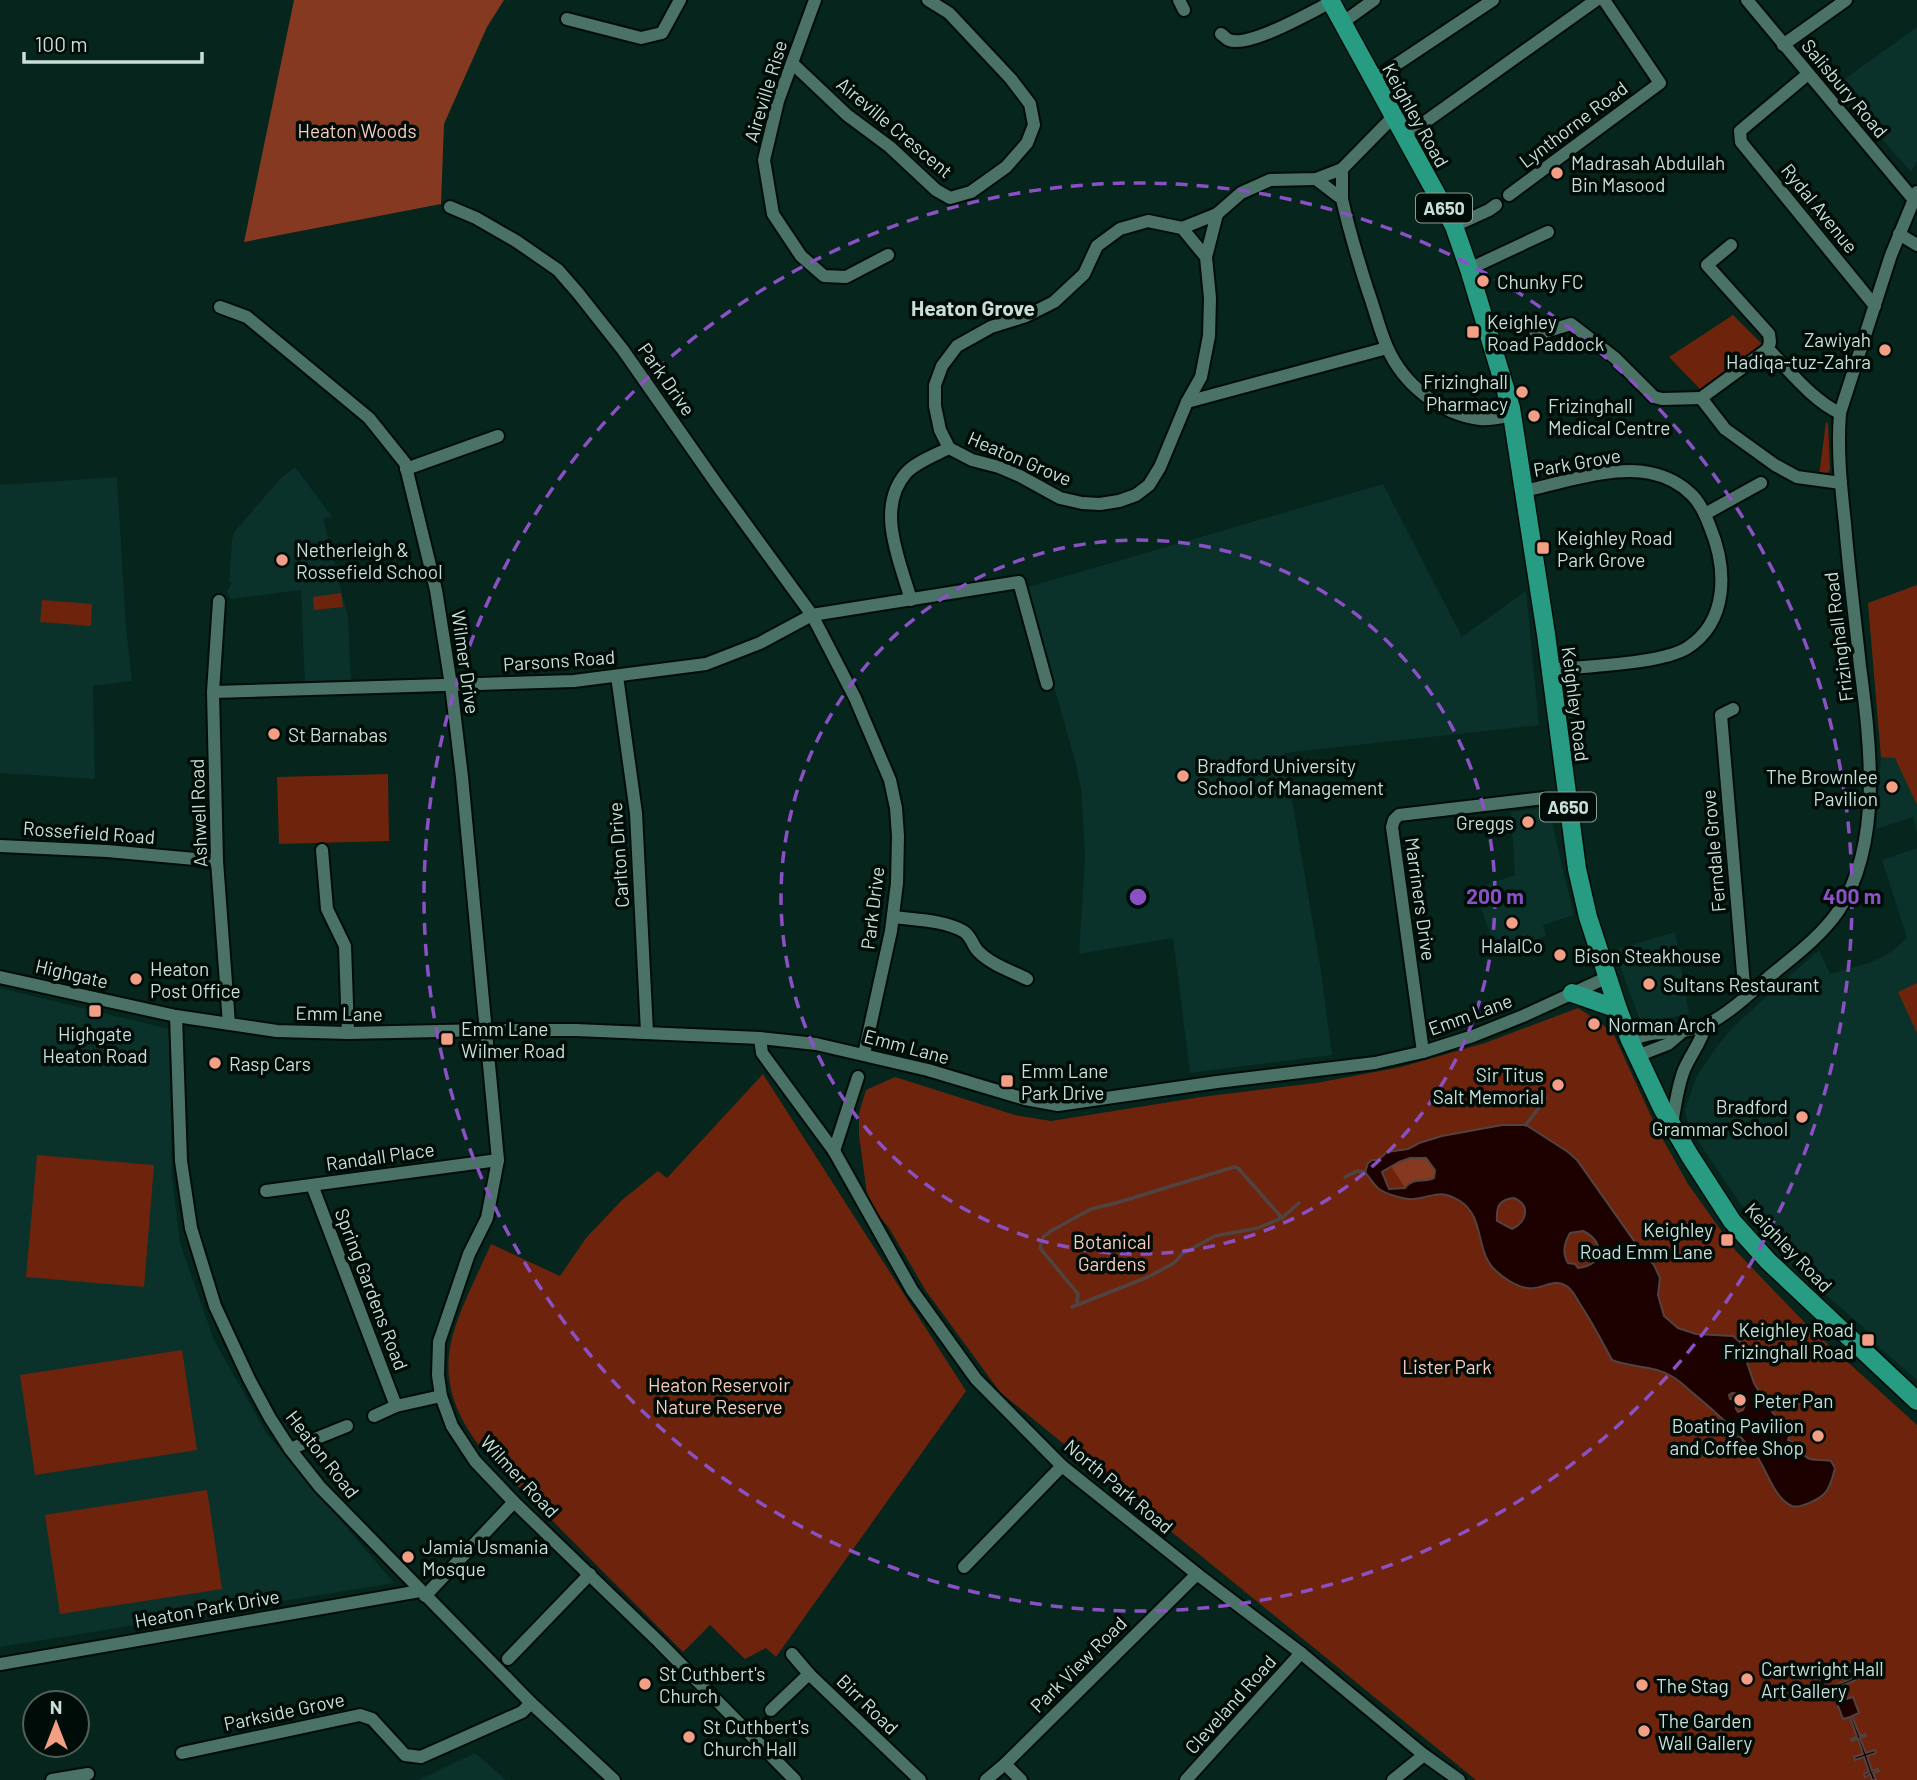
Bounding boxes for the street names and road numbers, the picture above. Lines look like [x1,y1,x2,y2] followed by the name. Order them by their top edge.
[1797,34,1893,142] street label: Salisbury Road
[739,37,791,145] street label: Aireville Rise
[1378,59,1454,171] street label: Keighley Road
[832,72,958,182] street label: Aireville Crescent
[1514,76,1632,172] street label: Lynthorne Road
[1777,159,1863,257] street label: Rydal Avenue
[1416,194,1472,223] road number: A650
[634,338,700,420] street label: Park Drive
[965,426,1075,490] street label: Heaton Grove
[1531,443,1623,481] street label: Park Grove
[1819,571,1857,703] street label: Frizinghall Road
[447,609,485,715] street label: Wilmer Drive
[502,645,616,675] street label: Parsons Road
[1558,645,1594,763] street label: Keighley Road
[185,758,211,868] street label: Ashwell Road
[1696,789,1730,913] street label: Ferndale Grove
[1540,792,1596,822] road number: A650
[603,801,633,909] street label: Carlton Drive
[22,816,156,848] street label: Rossefield Road
[1401,836,1441,962] street label: Marriners Drive
[855,865,889,951] street label: Park Drive
[33,953,111,993] street label: Highgate
[1425,988,1515,1040] street label: Emm Lane
[295,1001,383,1025] street label: Emm Lane
[862,1024,952,1068] street label: Emm Lane
[324,1137,436,1175] street label: Randall Place
[1741,1197,1837,1297] street label: Keighley Road
[331,1205,413,1373] street label: Spring Gardens Road
[282,1405,364,1503] street label: Heaton Road
[476,1430,564,1522] street label: Wilmer Road
[1060,1434,1178,1538] street label: North Park Road
[133,1584,281,1632] street label: Heaton Park Drive
[1025,1611,1131,1717] street label: Park View Road
[1180,1650,1280,1758] street label: Cleveland Road
[833,1669,903,1739] street label: Birr Road
[222,1687,346,1735] street label: Parkside Grove

